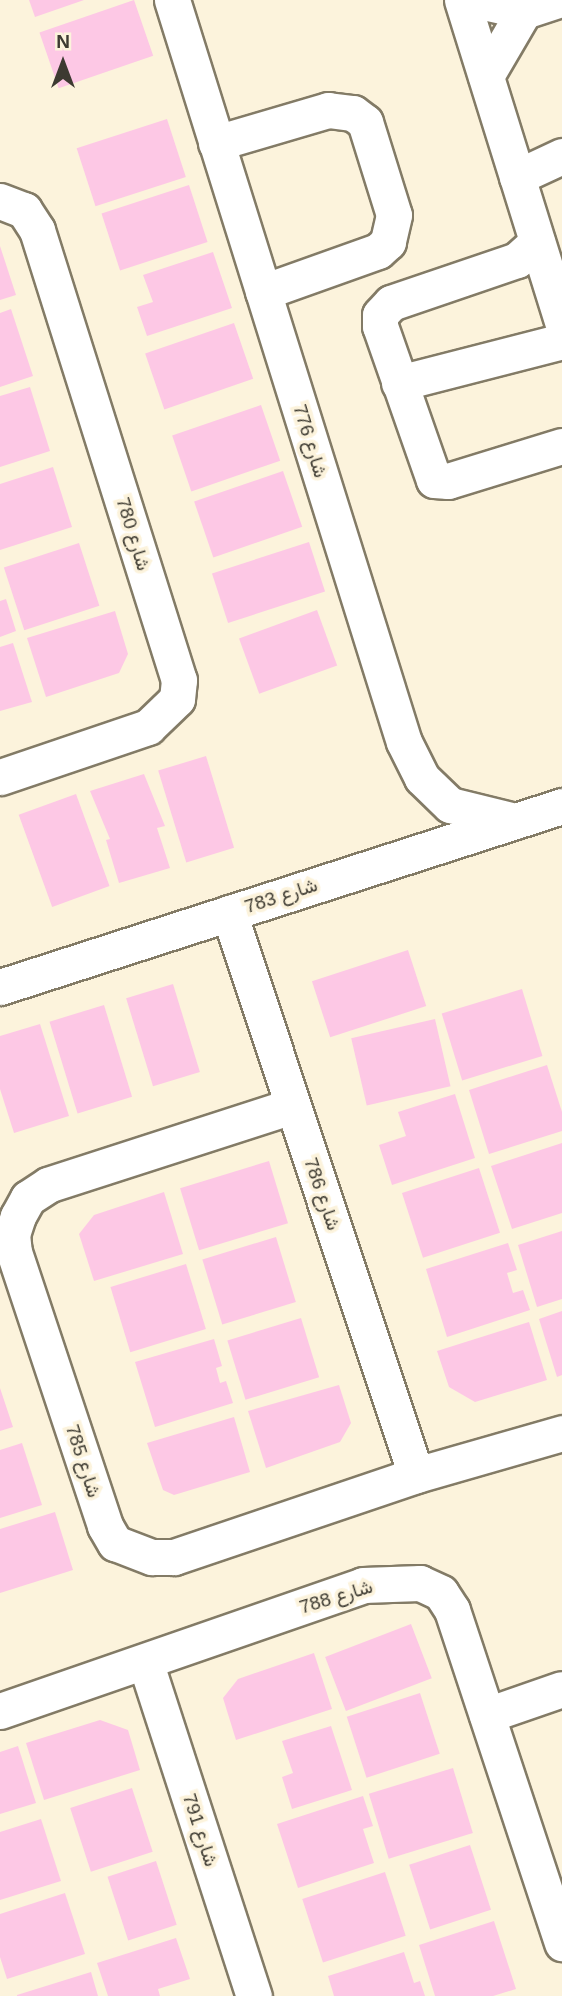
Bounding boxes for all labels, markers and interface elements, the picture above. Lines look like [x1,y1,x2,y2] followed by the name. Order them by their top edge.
[28,28,98,98] north arrow
[56,31,70,52] text: N
[288,402,332,480] street label: شارع 776
[111,495,155,573] street label: شارع 780
[242,874,320,918] street label: شارع 783
[299,1155,345,1233] street label: شارع 786
[61,1422,105,1500] street label: شارع 785
[297,1575,375,1619] street label: شارع 788
[178,1791,222,1869] street label: شارع 791

